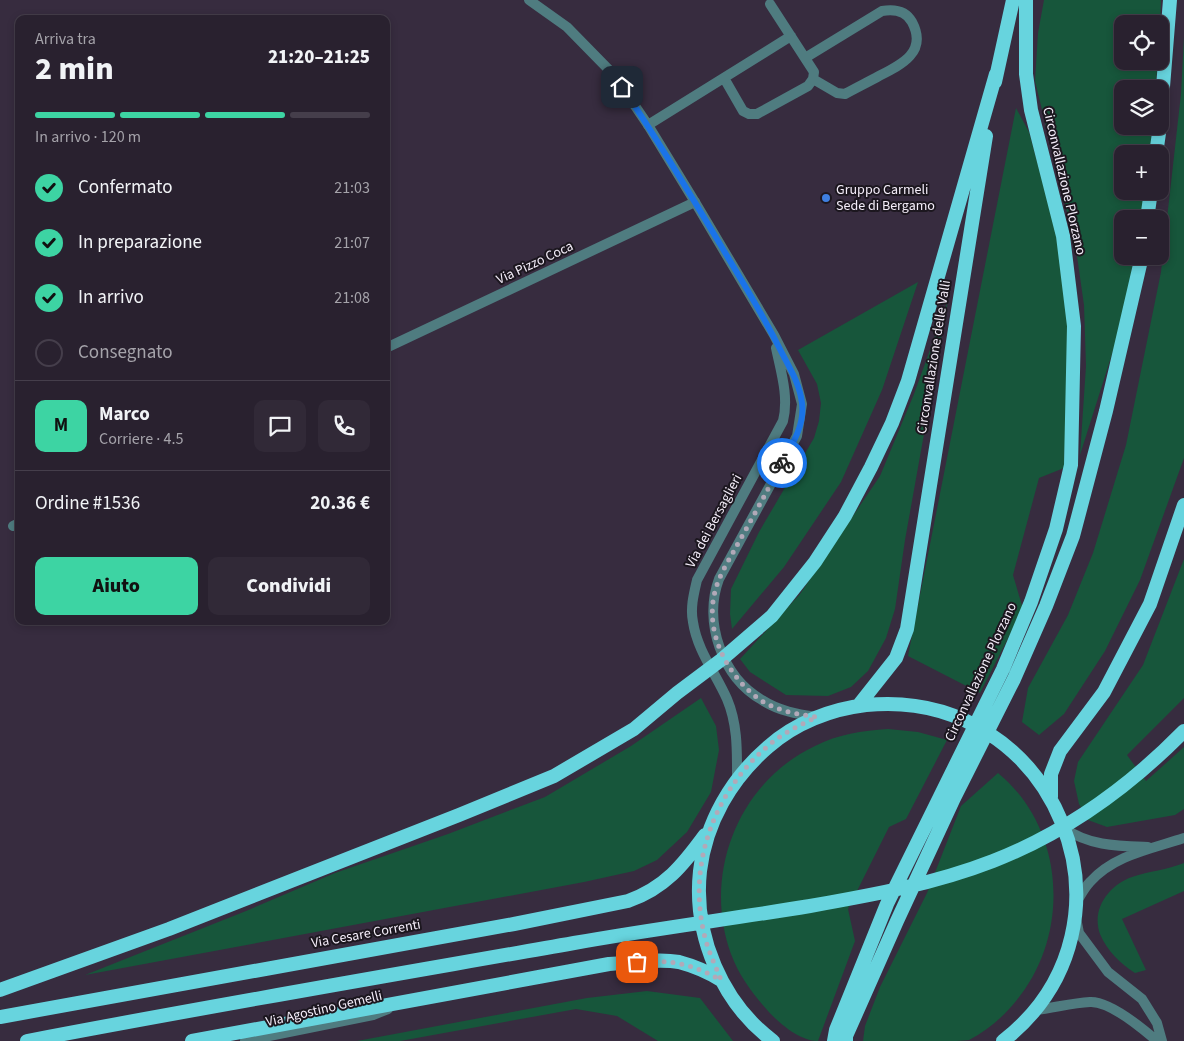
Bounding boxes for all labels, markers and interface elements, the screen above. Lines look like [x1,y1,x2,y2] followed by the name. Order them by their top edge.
[1114,15,1169,265] map controls
[1114,15,1169,70] button: locate
[35,28,96,50] text: Arriva tra
[268,44,370,71] text: 21:20–21:25
[35,46,114,92] text: 2 min
[601,66,643,108] pin
[608,73,636,101] icon: home
[1114,80,1169,135] button: layers
[1037,105,1091,257] street label: Circonvallazione Plorzano
[35,126,141,148] text: In arrivo · 120 m
[1114,145,1169,200] button: +
[35,174,63,202] icon: check
[78,174,172,201] text: Confermato
[334,177,370,199] text: 21:03
[836,180,935,216] place label: Gruppo Carmeli Sede di Bergamo
[820,192,832,204] marker: Gruppo Carmeli Sede di Bergamo
[1114,210,1169,265] button: −
[35,229,63,257] icon: check
[78,229,202,256] text: In preparazione
[334,232,370,254] text: 21:07
[493,236,577,290] street label: Via Pizzo Coca
[912,279,956,435] street label: Circonvallazione delle Valli
[35,284,63,312] icon: check
[78,284,144,311] text: In arrivo
[334,287,370,309] text: 21:08
[78,339,172,366] text: Consegnato
[254,400,306,452] button: chat
[318,400,370,452] button: phone
[99,401,150,428] text: Marco
[54,412,68,439] text: M
[99,428,183,450] text: Corriere · 4.5
[757,438,807,488] courier
[768,449,796,477] icon: bike
[681,471,747,571] street label: Via dei Bersaglieri
[35,490,140,517] text: Ordine #1536
[310,490,370,517] text: 20.36 €
[35,557,198,615] button: Aiuto
[208,557,370,615] button: Condividi
[940,599,1022,745] street label: Circonvallazione Plorzano
[310,915,422,953] street label: Via Cesare Correnti
[616,941,658,983] pin
[623,948,651,976] icon: bag
[264,986,384,1032] street label: Via Agostino Gemelli

